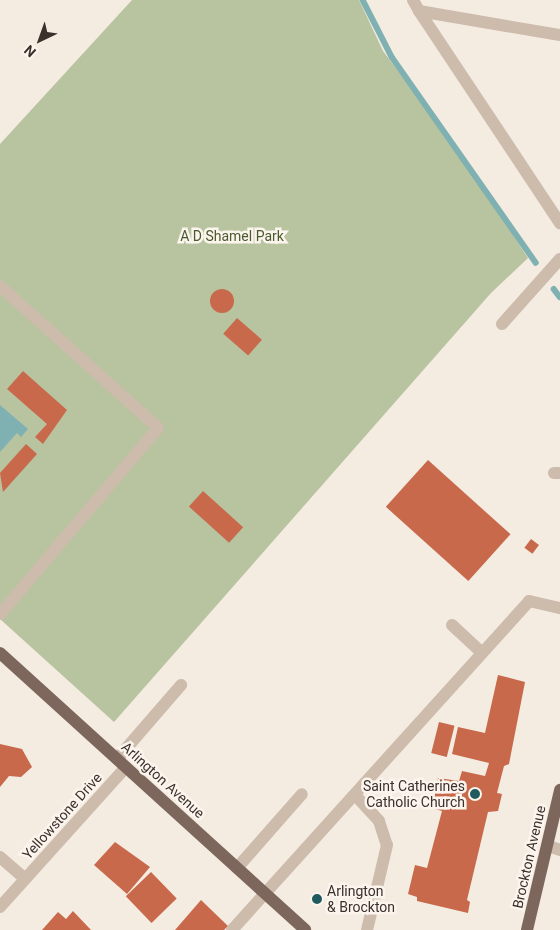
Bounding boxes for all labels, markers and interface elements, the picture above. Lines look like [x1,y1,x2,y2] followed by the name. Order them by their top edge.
[15,15,65,65] north arrow
[21,42,39,60] text: N
[180,228,284,244] park label: A D Shamel Park
[118,738,208,822] street label: Arlington Avenue
[19,769,105,863] street label: Yellowstone Drive
[363,778,465,810] place label: Saint Catherines Catholic Church
[469,788,481,800] marker: Saint Catherines Catholic Church
[509,804,549,910] street label: Brockton Avenue
[327,883,395,916] place label: Arlington & Brockton
[311,893,323,905] marker: Arlington & Brockton

